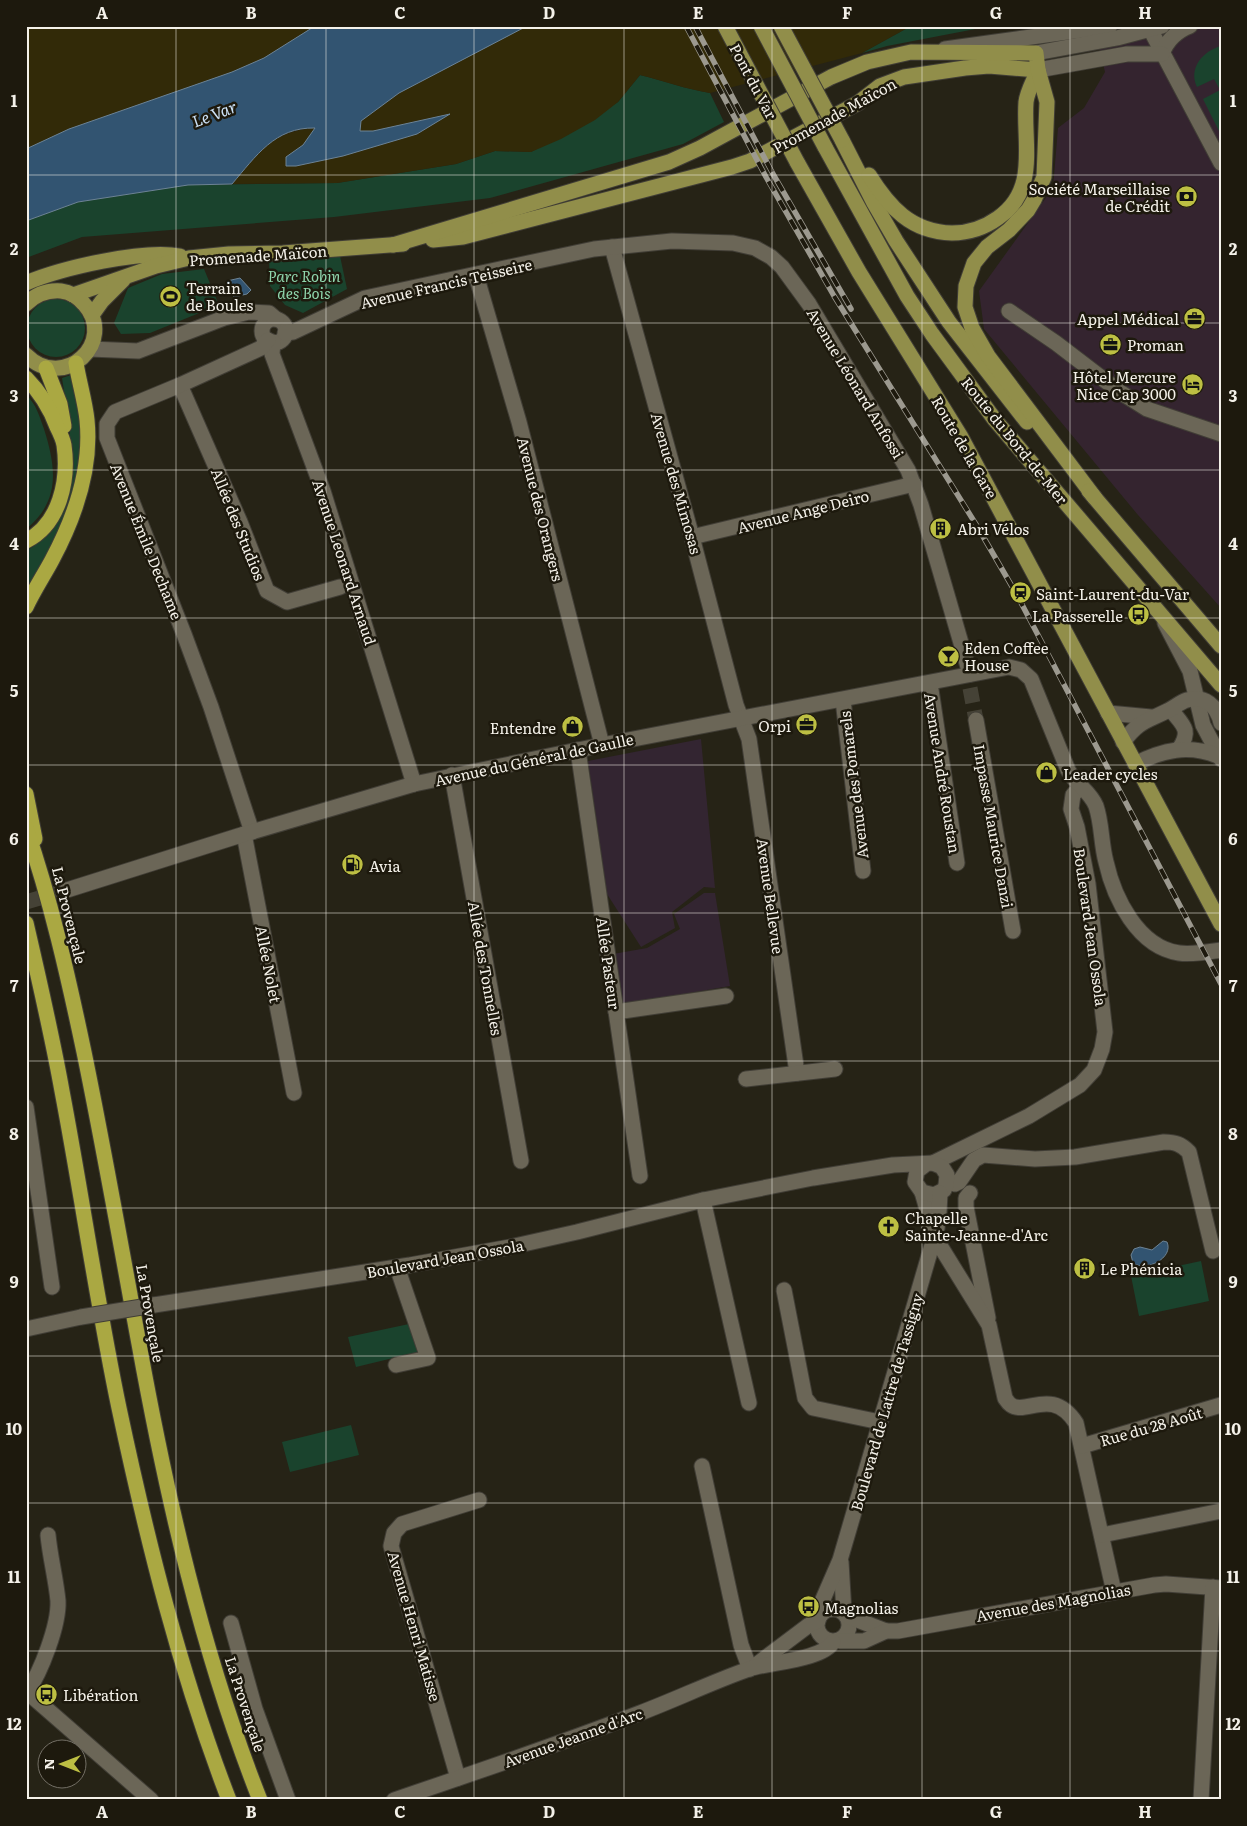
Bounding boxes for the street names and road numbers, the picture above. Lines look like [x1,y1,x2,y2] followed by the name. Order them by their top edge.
[724,39,784,123] street label: Pont du Var
[768,71,900,159] street label: Promenade Maïcon
[188,239,328,271] street label: Promenade Maïcon
[358,252,534,314] street label: Avenue Francis Teisseire
[802,303,910,463] street label: Avenue Léonard Anfossi
[956,371,1074,509] street label: Route du Bord-de-Mer
[926,392,1004,503] street label: Route de la Gare
[646,409,708,557] street label: Avenue des Mimosas
[512,434,570,584] street label: Avenue des Orangers
[105,459,189,623] street label: Avenue Émile Dechame
[206,464,272,584] street label: Allée des Studios
[307,476,383,648] street label: Avenue Leonard Arnaud
[735,483,872,539] street label: Avenue Ange Deiro
[919,691,967,855] street label: Avenue André Roustan
[833,710,873,860] street label: Avenue des Pomarels
[432,727,636,791] street label: Avenue du Général de Gaulle
[968,742,1020,910] street label: Impasse Maurice Danzi
[751,837,791,956] street label: Avenue Bellevue
[1069,847,1114,1008] street label: Boulevard Jean Ossola
[47,864,93,966] street label: La Provençale
[463,899,509,1037] street label: Allée des Tonnelles
[591,915,627,1011] street label: Allée Pasteur
[250,923,288,1005] street label: Allée Nolet
[365,1233,526,1283] street label: Boulevard Jean Ossola
[131,1262,171,1364] street label: La Provençale
[844,1290,928,1513] street label: Boulevard de Lattre de Tassigny
[1097,1400,1205,1452] street label: Rue du 28 Août
[383,1548,448,1704] street label: Avenue Henri Matisse
[974,1577,1132,1627] street label: Avenue des Magnolias
[220,1653,272,1755] street label: La Provençale
[500,1701,646,1773] street label: Avenue Jeanne d'Arc

